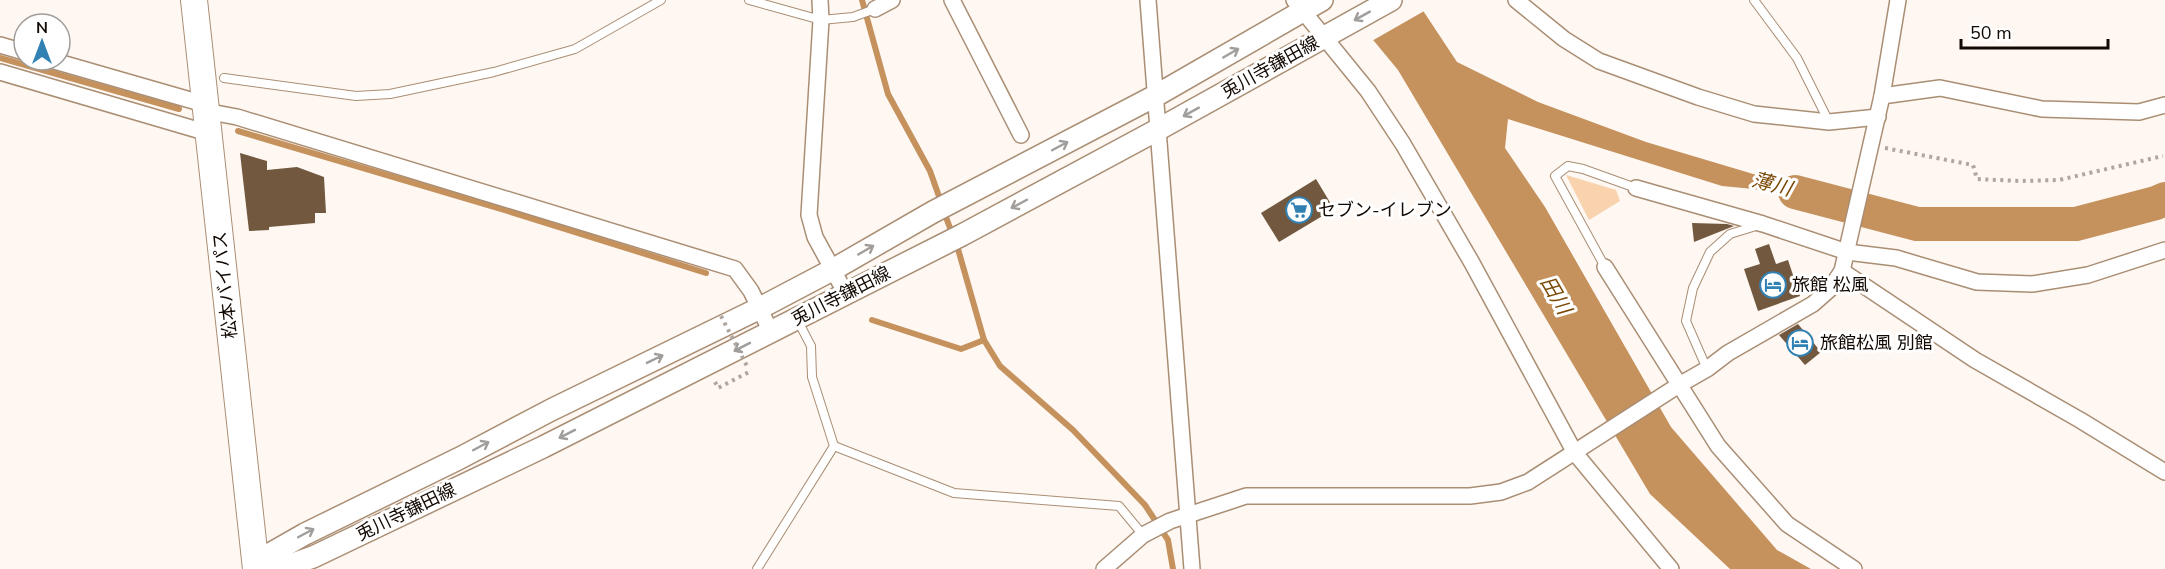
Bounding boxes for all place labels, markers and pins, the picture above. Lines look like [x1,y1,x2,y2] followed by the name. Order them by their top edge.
[1284,195,1314,225] supermarket icon: セブン-イレブン
[1318,198,1452,222] place label: セブン-イレブン
[1758,270,1788,300] hotel icon: 旅館 松風
[1792,273,1869,297] place label: 旅館 松風
[1785,328,1815,358] hotel icon: 旅館松風 別館
[1820,331,1933,355] place label: 旅館松風 別館

